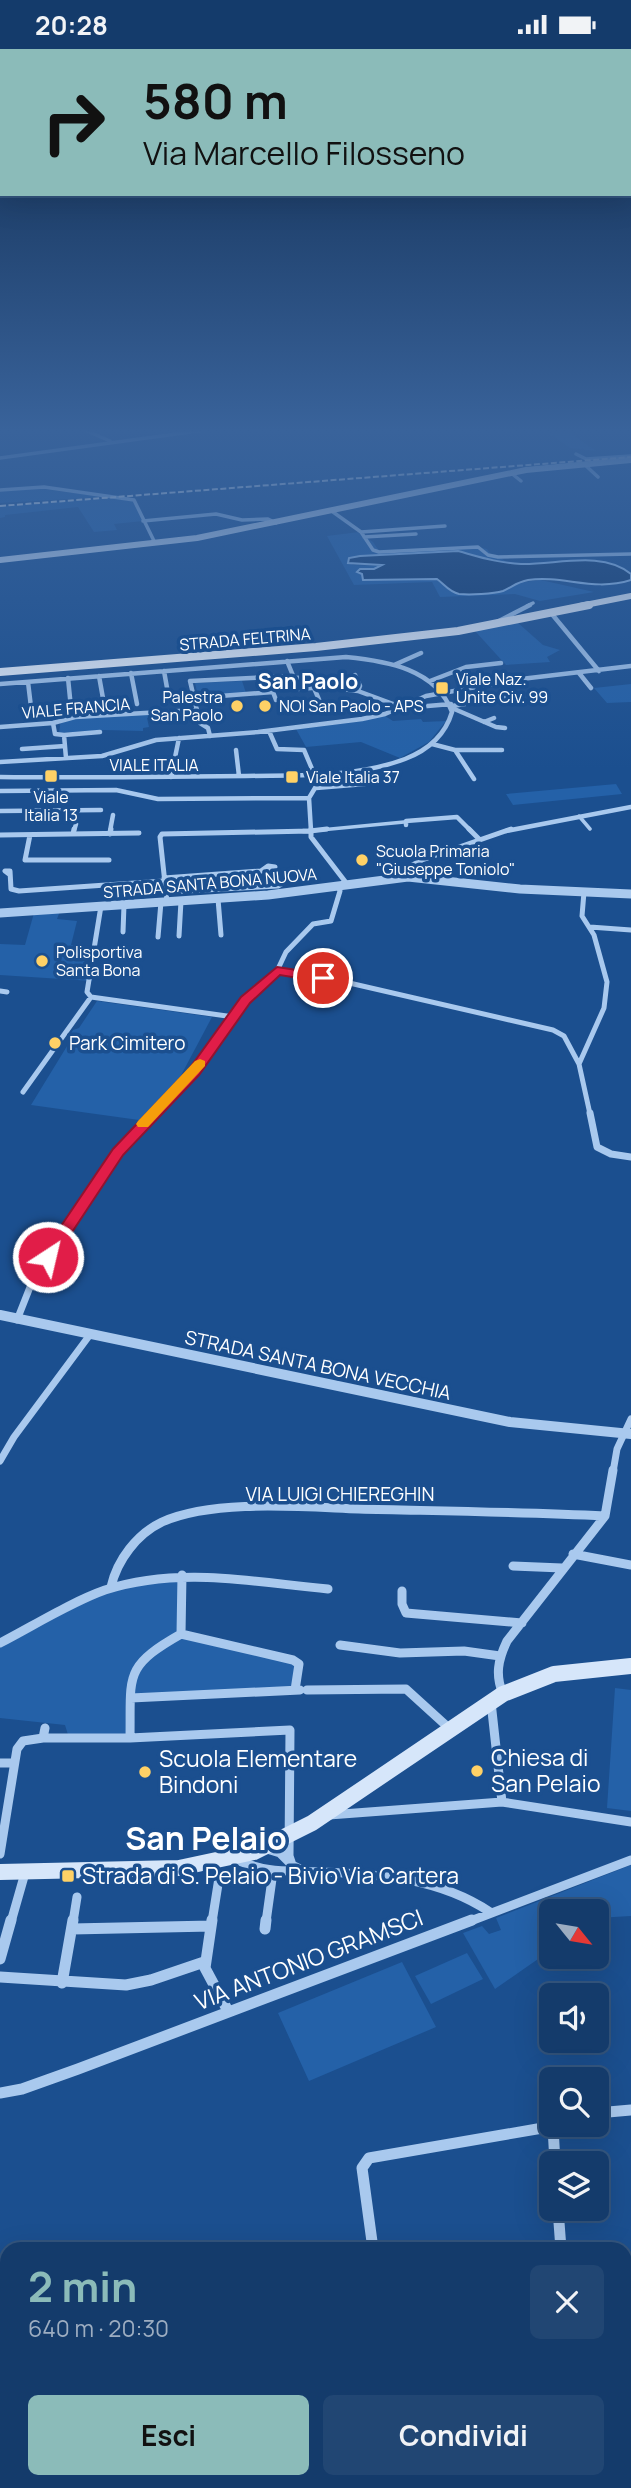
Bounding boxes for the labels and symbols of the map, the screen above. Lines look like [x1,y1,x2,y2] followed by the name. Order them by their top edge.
[178,622,312,656] street label: STRADA FELTRINA
[258,667,358,695] district label: San Paolo
[456,668,548,708] place label: Viale Naz. Unite Civ. 99
[434,680,450,696] marker: Viale Naz. Unite Civ. 99
[151,686,223,726] place label: Palestra San Paolo
[21,692,131,724] street label: VIALE FRANCIA
[279,695,424,717] place label: NOI San Paolo - APS
[229,698,245,714] marker: Palestra San Paolo
[257,698,273,714] marker: NOI San Paolo - APS
[109,754,199,776] street label: VIALE ITALIA
[306,766,400,788] place label: Viale Italia 37
[43,768,59,784] marker: Viale Italia 13
[284,769,300,785] marker: Viale Italia 37
[24,786,78,826] place label: Viale Italia 13
[376,840,515,880] place label: Scuola Primaria "Giuseppe Toniolo"
[354,852,370,868] marker: Scuola Primaria "Giuseppe Toniolo"
[102,863,318,903] street label: STRADA SANTA BONA NUOVA
[56,941,142,981] place label: Polisportiva Santa Bona
[293,948,353,1008] pin
[34,953,50,969] marker: Polisportiva Santa Bona
[69,1030,185,1056] place label: Park Cimitero
[47,1035,63,1051] marker: Park Cimitero
[11,1220,85,1294] position arrow
[182,1324,454,1406] street label: STRADA SANTA BONA VECCHIA
[246,1481,434,1507] street label: VIA LUIGI CHIEREGHIN
[491,1741,601,1799] place label: Chiesa di San Pelaio
[159,1742,357,1800] place label: Scuola Elementare Bindoni
[469,1763,485,1779] marker: Chiesa di San Pelaio
[137,1764,153,1780] marker: Scuola Elementare Bindoni
[125,1816,287,1860] district label: San Pelaio
[82,1859,459,1891] place label: Strada di S. Pelaio - Bivio Via Cartera
[60,1868,76,1884] marker: Strada di S. Pelaio - Bivio Via Cartera
[539,1899,609,1969] north arrow
[190,1901,427,2017] street label: VIA ANTONIO GRAMSCI

